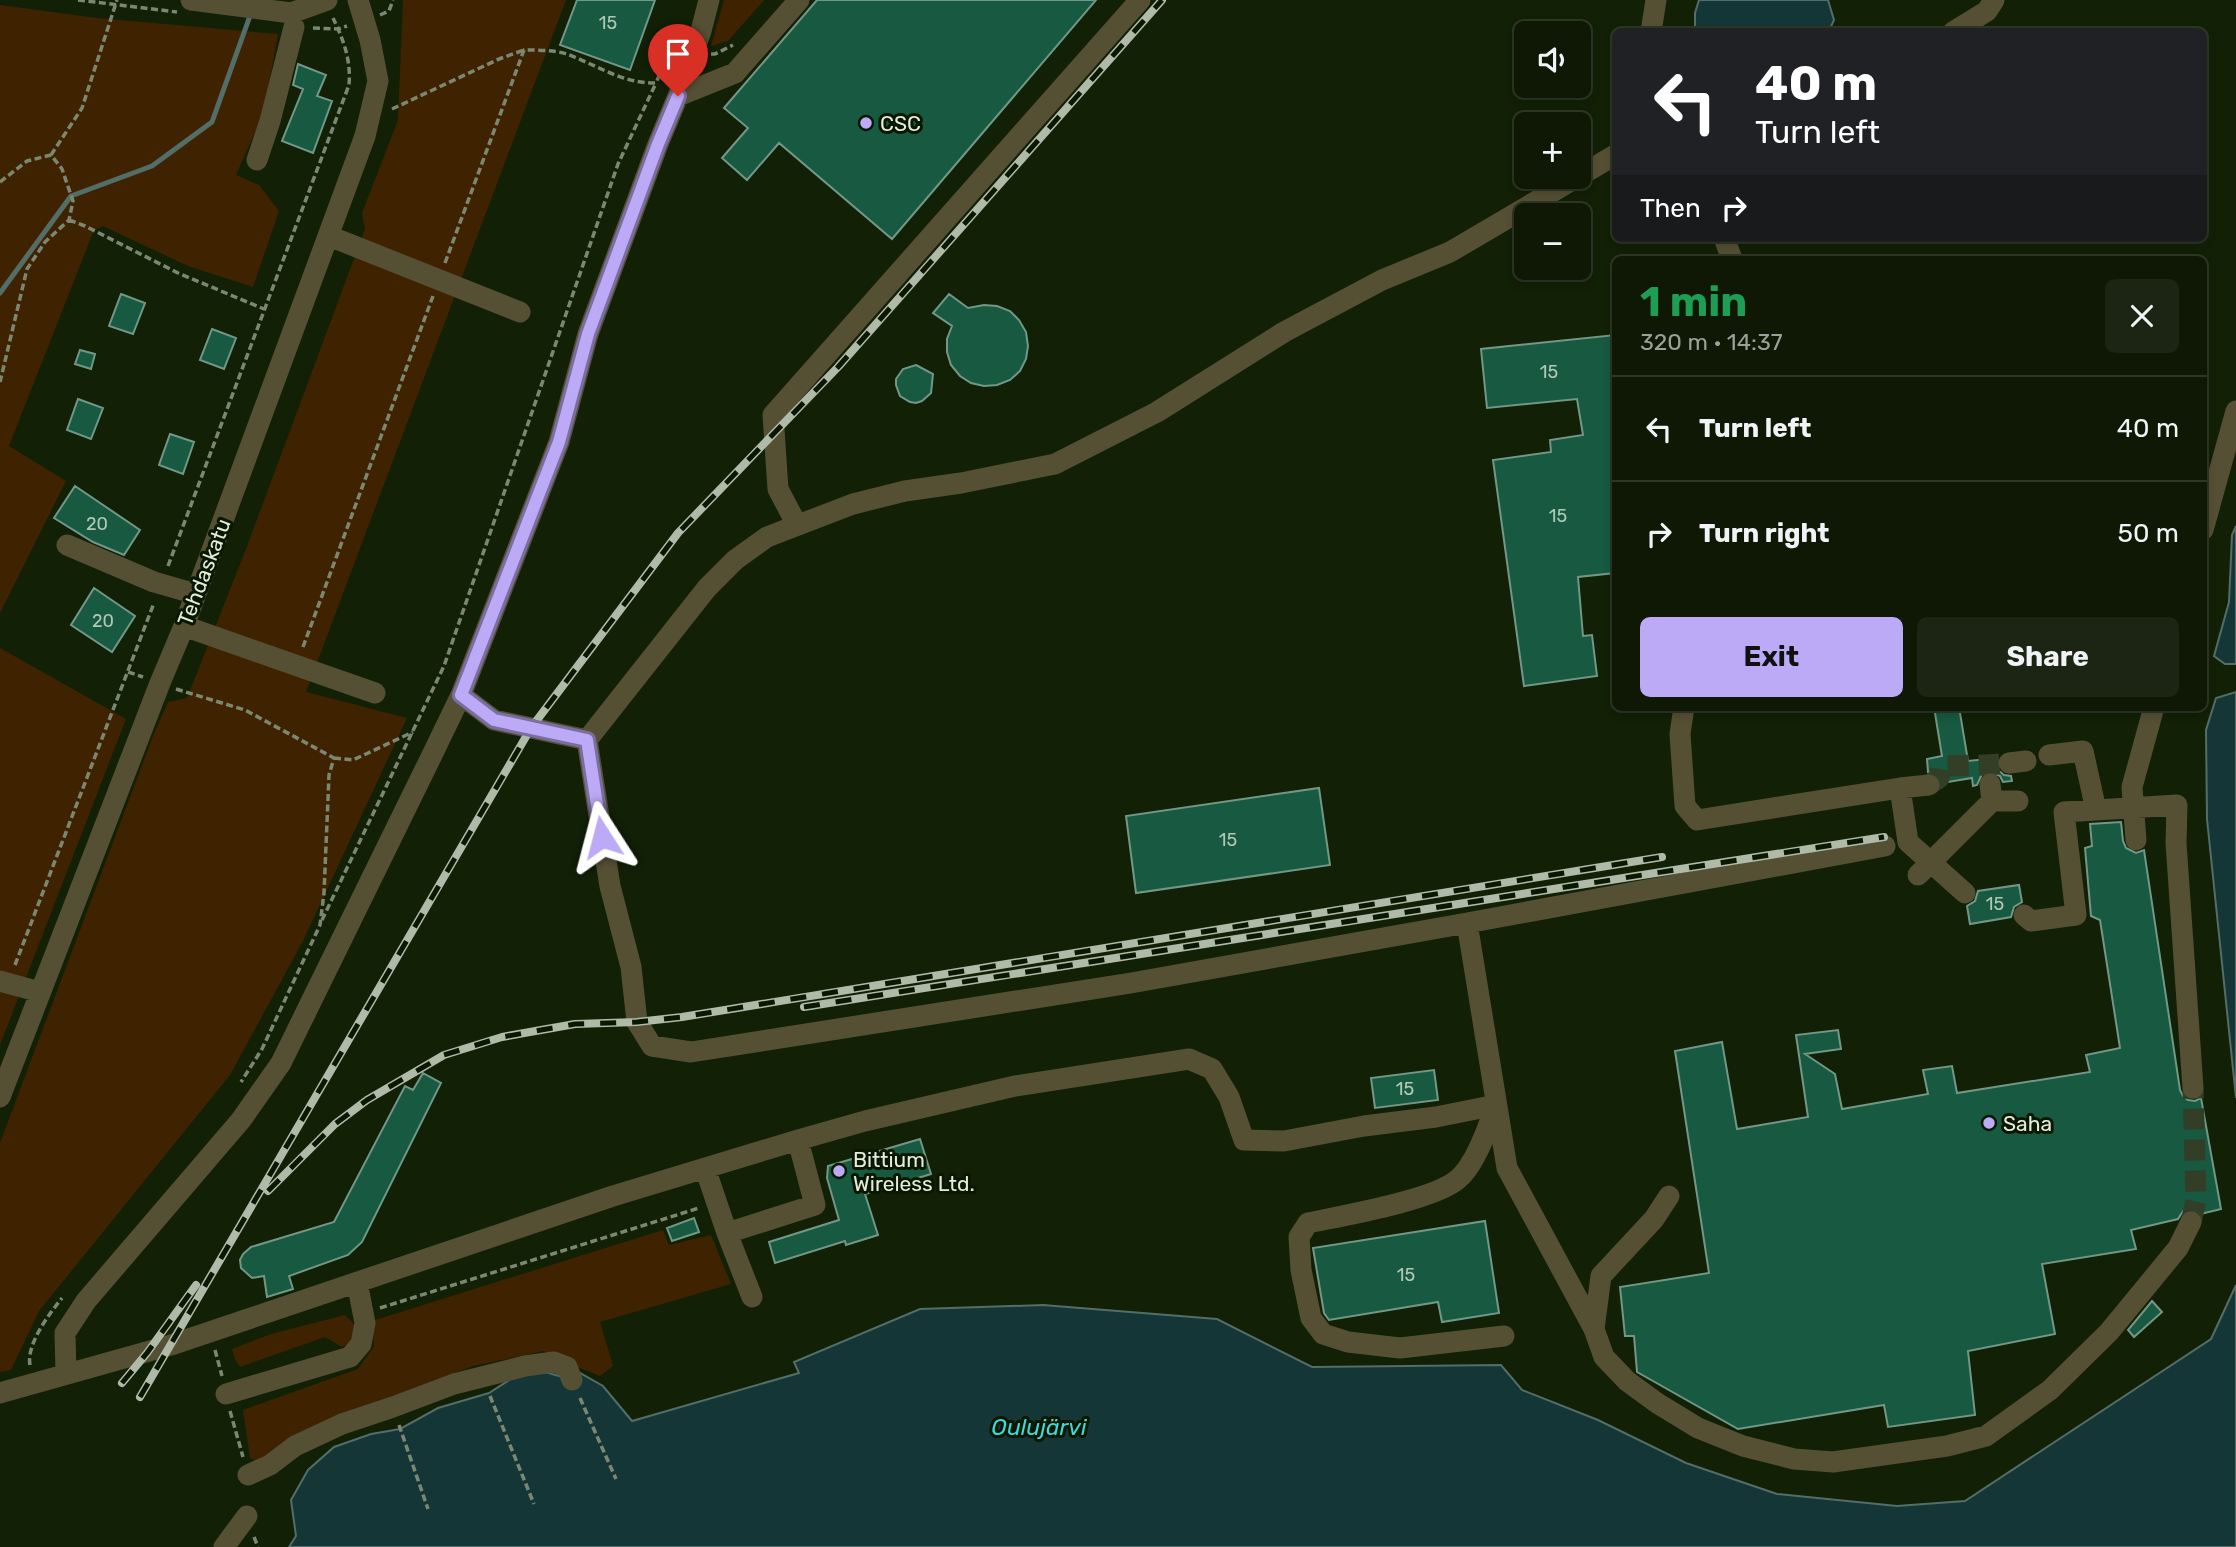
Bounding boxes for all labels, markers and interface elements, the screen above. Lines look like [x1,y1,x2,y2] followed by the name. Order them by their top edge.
[599,12,617,34] house number: 15
[1514,21,1591,280] map controls
[1514,21,1591,98] button: sound
[648,24,708,96] pin
[659,35,697,73] icon: arrive
[1755,54,1877,112] text: 40 m
[1640,56,1731,147] icon: left
[880,111,921,136] place label: CSC
[1514,112,1591,189] button: +
[1755,113,1880,151] text: Turn left
[858,115,874,131] marker: CSC
[1715,189,1753,227] icon: right
[1640,193,1701,224] text: Then
[1514,203,1591,280] button: −
[1640,277,1747,327] text: 1 min
[2105,279,2179,353] button: close
[1640,328,1783,356] text: 320 m · 14:37
[1540,361,1558,383] house number: 15
[1640,410,1678,448] icon: left
[1699,413,1811,444] text: Turn left
[2117,413,2179,444] text: 40 m
[1549,505,1567,527] house number: 15
[86,513,108,535] house number: 20
[172,515,236,629] street label: Tehdaskatu
[1640,515,1678,553] icon: right
[1699,518,1829,549] text: Turn right
[2118,518,2179,549] text: 50 m
[92,610,114,632] house number: 20
[1640,617,1903,697] button: Exit
[1917,617,2179,697] button: Share
[565,800,639,874] position arrow
[1219,829,1237,851] house number: 15
[1986,893,2004,915] house number: 15
[1396,1078,1414,1100] house number: 15
[2003,1111,2052,1136] place label: Saha
[1981,1115,1997,1131] marker: Saha
[853,1147,975,1196] place label: Bittium Wireless Ltd.
[831,1163,847,1179] marker: Bittium Wireless Ltd.
[1397,1264,1415,1286] house number: 15
[991,1413,1088,1441] water label: Oulujärvi

